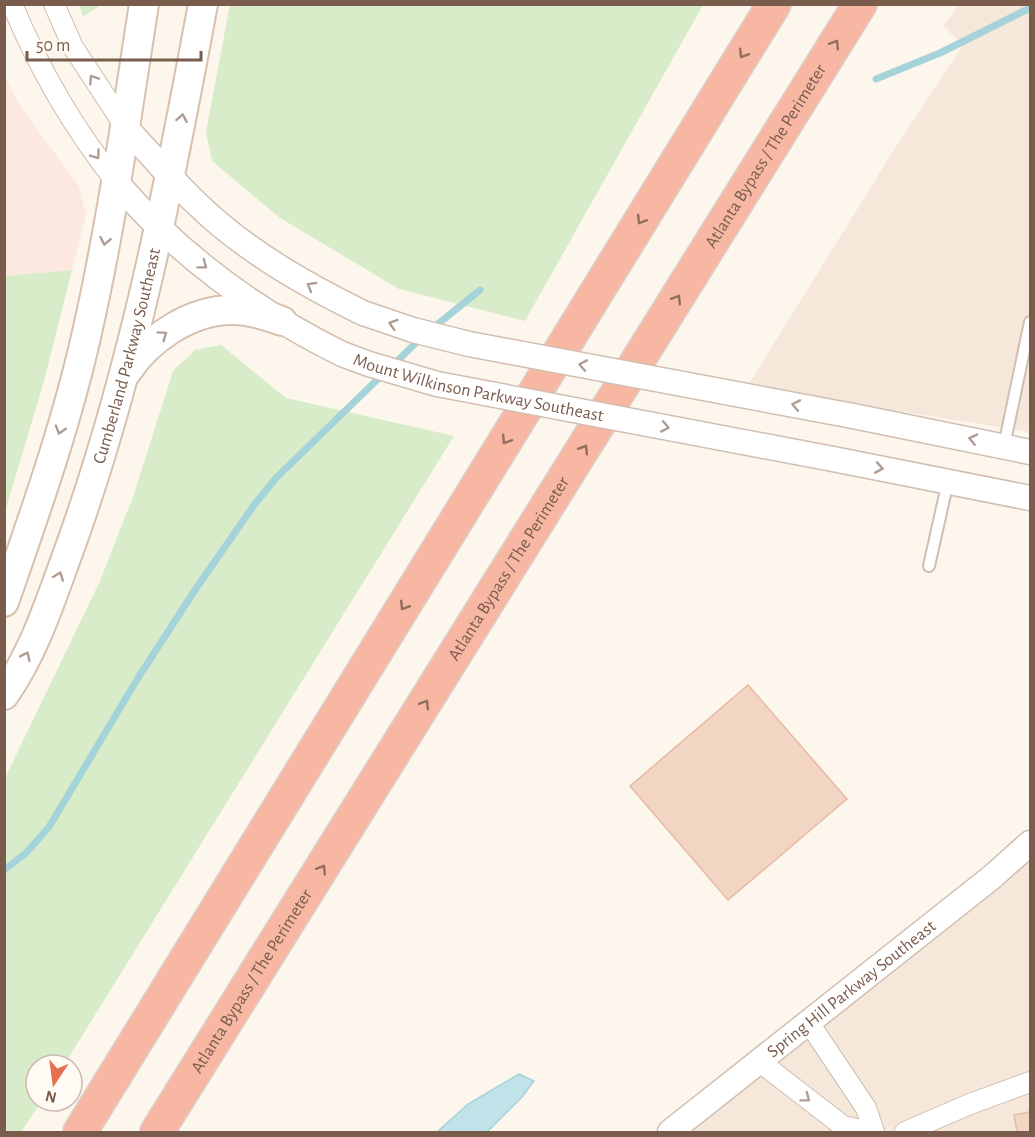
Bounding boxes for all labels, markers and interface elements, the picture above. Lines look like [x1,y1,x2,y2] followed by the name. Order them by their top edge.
[27,24,201,62] scale bar
[36,37,70,55] text: 50 m
[828,40,840,50] one-way arrow
[738,48,750,58] one-way arrow
[702,61,830,252] street label: Atlanta Bypass / The Perimeter
[89,75,100,86] one-way arrow
[176,113,188,122] one-way arrow
[89,149,100,160] one-way arrow
[636,214,648,224] one-way arrow
[100,236,112,245] one-way arrow
[90,246,164,466] street label: Cumberland Parkway Southeast
[197,258,208,269] one-way arrow
[306,282,317,293] one-way arrow
[670,295,682,305] one-way arrow
[388,318,399,331] one-way arrow
[157,331,168,342] one-way arrow
[351,351,605,425] street label: Mount Wilkinson Parkway Southeast
[579,359,589,372] one-way arrow
[791,399,801,412] one-way arrow
[660,420,670,433] one-way arrow
[55,424,67,435] one-way arrow
[969,433,979,446] one-way arrow
[501,434,513,444] one-way arrow
[576,445,588,455] one-way arrow
[874,461,883,473] one-way arrow
[445,474,573,664] street label: Atlanta Bypass / The Perimeter
[52,571,65,582] one-way arrow
[399,600,411,610] one-way arrow
[19,651,31,662] one-way arrow
[418,700,429,711] one-way arrow
[314,865,326,875] one-way arrow
[188,886,316,1077] street label: Atlanta Bypass / The Perimeter
[764,917,940,1061] street label: Spring Hill Parkway Southeast
[24,1053,84,1113] north arrow
[44,1088,58,1106] text: N
[800,1090,811,1101] one-way arrow

